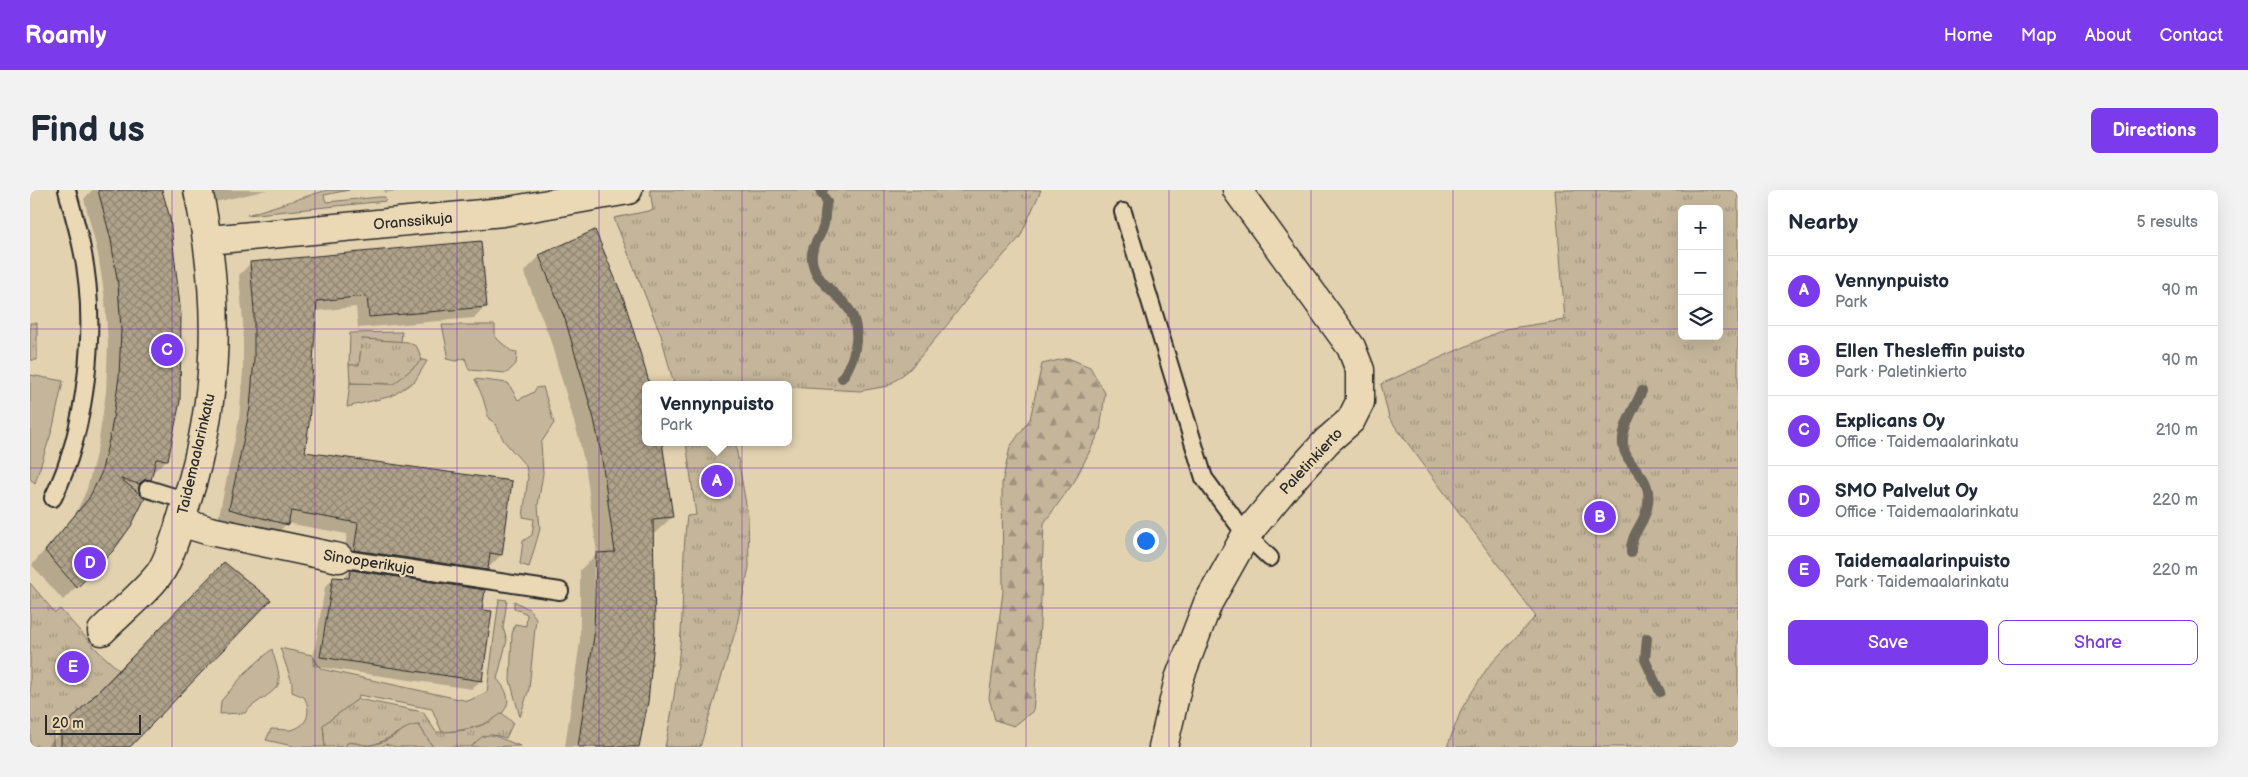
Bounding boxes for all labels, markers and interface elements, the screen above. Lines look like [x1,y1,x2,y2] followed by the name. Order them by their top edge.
[25,21,106,50] text: Roamly
[1944,25,1993,46] text: Home
[2021,25,2057,46] text: Map
[2085,25,2132,46] text: About
[2160,25,2223,46] text: Contact
[2091,108,2218,153] button: Directions
[30,109,145,152] text: Find us
[1678,205,1723,340] map controls
[1678,205,1723,250] button: +
[373,209,453,234] street label: Oranssikuja
[1788,210,1858,235] text: Nearby
[2136,213,2198,232] text: 5 results
[1678,250,1723,295] button: −
[1835,270,1949,293] text: Vennynpuisto
[1799,281,1809,300] text: A
[2162,281,2198,300] text: 90 m
[1835,293,1867,312] text: Park
[1678,295,1723,340] button: layers
[151,331,183,369] pin: C
[1835,340,2025,363] text: Ellen Thesleffin puisto
[1798,351,1810,370] text: B
[2162,351,2198,370] text: 90 m
[1835,363,1967,382] text: Park · Paletinkierto
[642,381,792,446] popup
[173,392,220,517] street label: Taidemaalarinkatu
[660,393,774,416] text: Vennynpuisto
[1835,410,1945,433] text: Explicans Oy
[660,416,692,435] text: Park
[1798,421,1810,440] text: C
[2156,421,2198,440] text: 210 m
[1276,424,1347,499] street label: Paletinkierto
[1835,433,2019,452] text: Office · Taidemaalarinkatu
[701,462,733,500] pin: A
[1835,480,1978,503] text: SMO Palvelut Oy
[1798,491,1810,510] text: D
[2152,491,2198,510] text: 220 m
[1584,498,1616,536] pin: B
[1835,503,2019,522] text: Office · Taidemaalarinkatu
[1133,528,1159,554] your location
[74,544,106,582] pin: D
[322,546,416,579] street label: Sinooperikuja
[1835,550,2010,573] text: Taidemaalarinpuisto
[1799,561,1809,580] text: E
[2152,561,2198,580] text: 220 m
[1835,573,2009,592] text: Park · Taidemaalarinkatu
[1788,620,1988,665] button: Save
[1998,620,2198,665] button: Share
[57,648,89,686] pin: E
[45,712,141,735] scale bar
[52,715,84,732] text: 20 m

